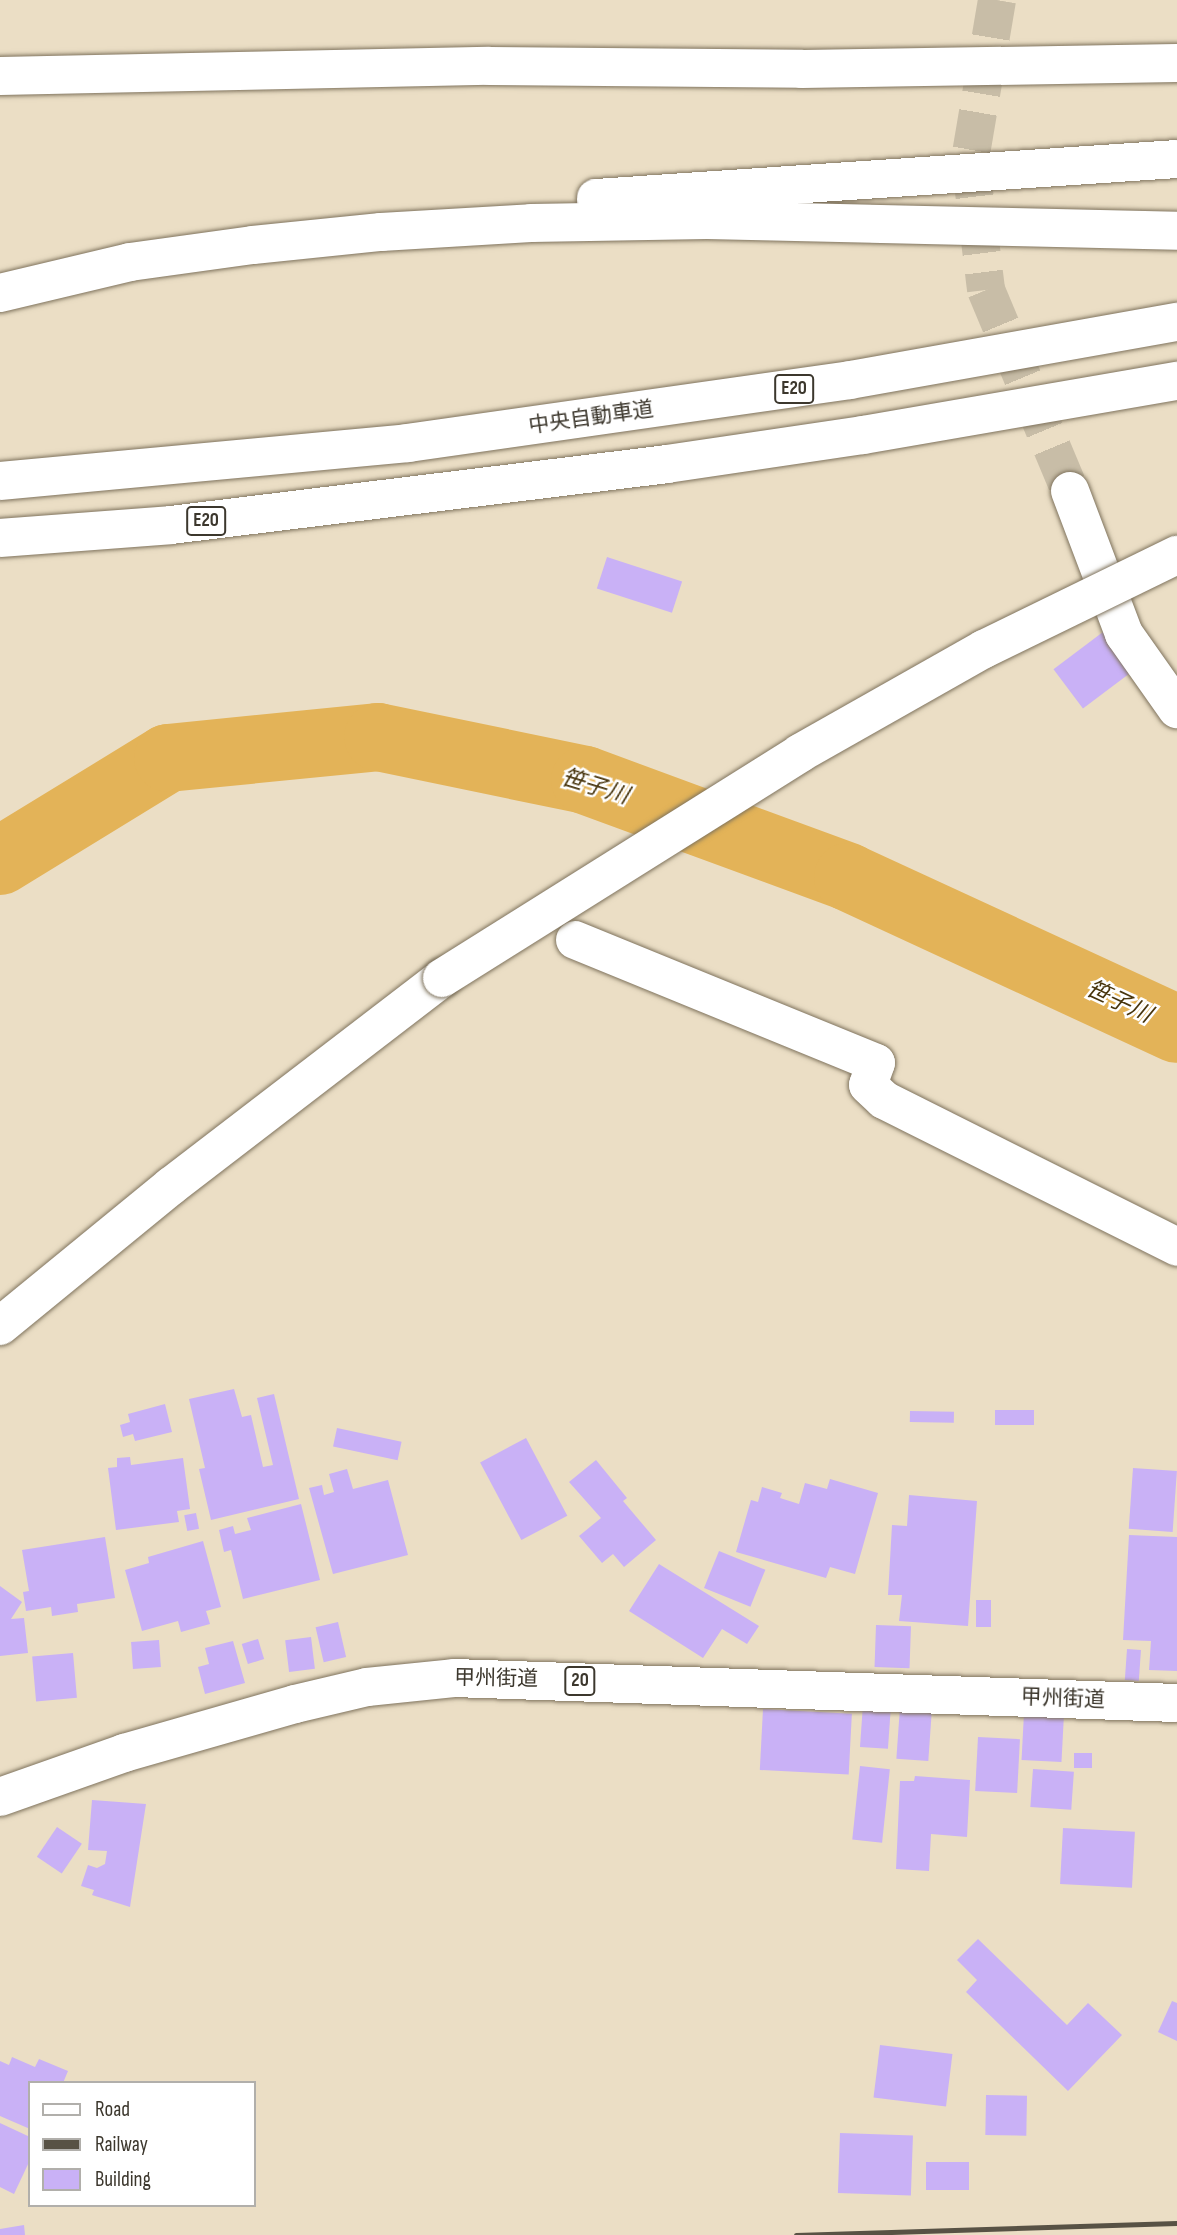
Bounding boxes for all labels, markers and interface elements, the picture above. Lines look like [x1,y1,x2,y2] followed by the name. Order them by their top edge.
[773,374,815,404] road number: E20
[527,397,655,439] street label: 中央自動車道
[185,506,227,536] road number: E20
[558,764,632,810] water label: 笹子川
[1082,975,1156,1029] water label: 笹子川
[454,1666,538,1692] street label: 甲州街道
[564,1666,596,1696] road number: 20
[1021,1685,1105,1713] street label: 甲州街道
[28,2081,256,2207] legend
[95,2097,130,2122] text: Road
[95,2132,148,2157] text: Railway
[95,2167,151,2192] text: Building

